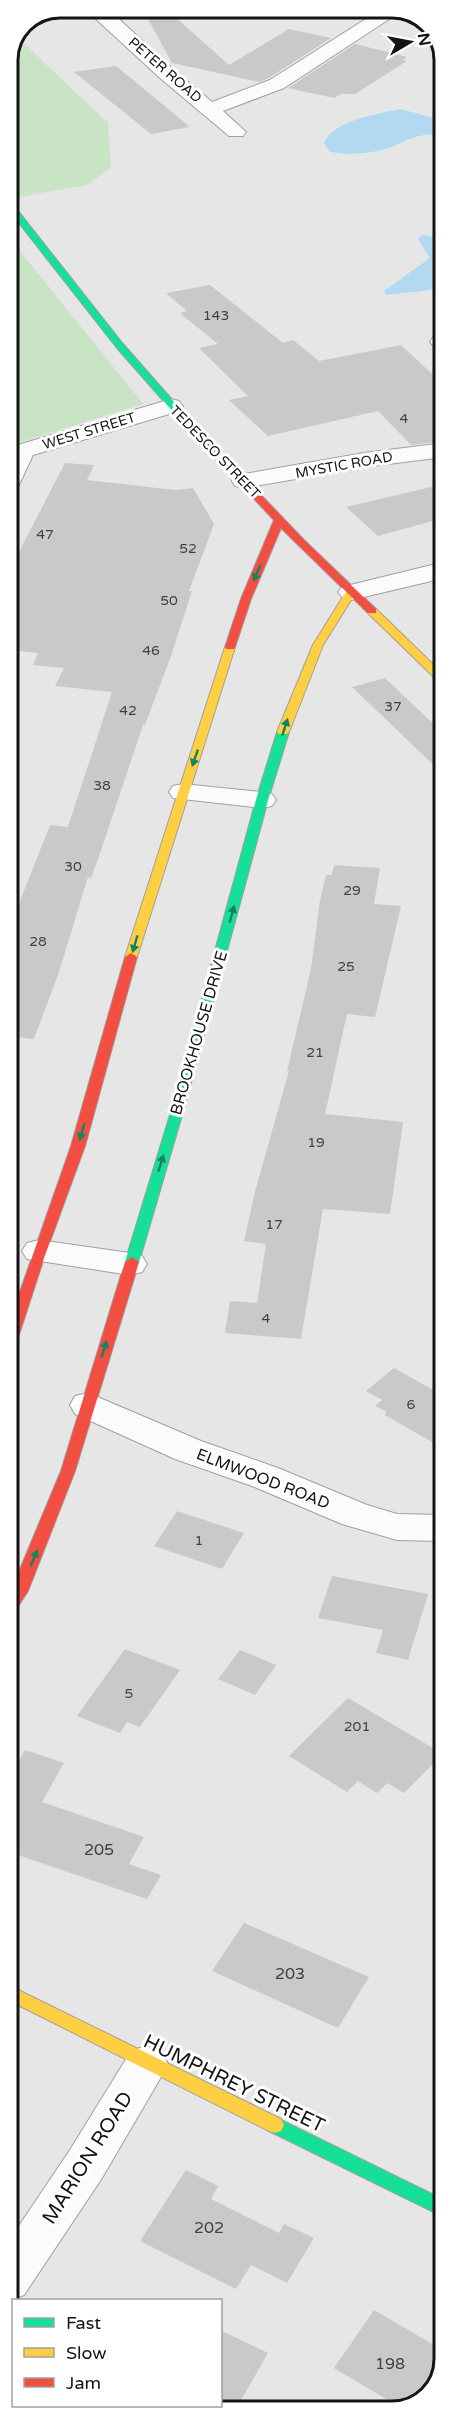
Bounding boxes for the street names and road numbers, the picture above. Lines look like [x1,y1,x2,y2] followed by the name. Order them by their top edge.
[125,34,205,106] street label: PETER ROAD
[166,402,264,502] street label: TEDESCO STREET
[40,409,138,453] street label: WEST STREET
[294,448,394,482] street label: MYSTIC ROAD
[166,949,232,1117] street label: BROOKHOUSE DRIVE
[193,1444,333,1514] street label: ELMWOOD ROAD
[139,2030,329,2138] street label: HUMPHREY STREET
[38,2087,138,2229] street label: MARION ROAD

